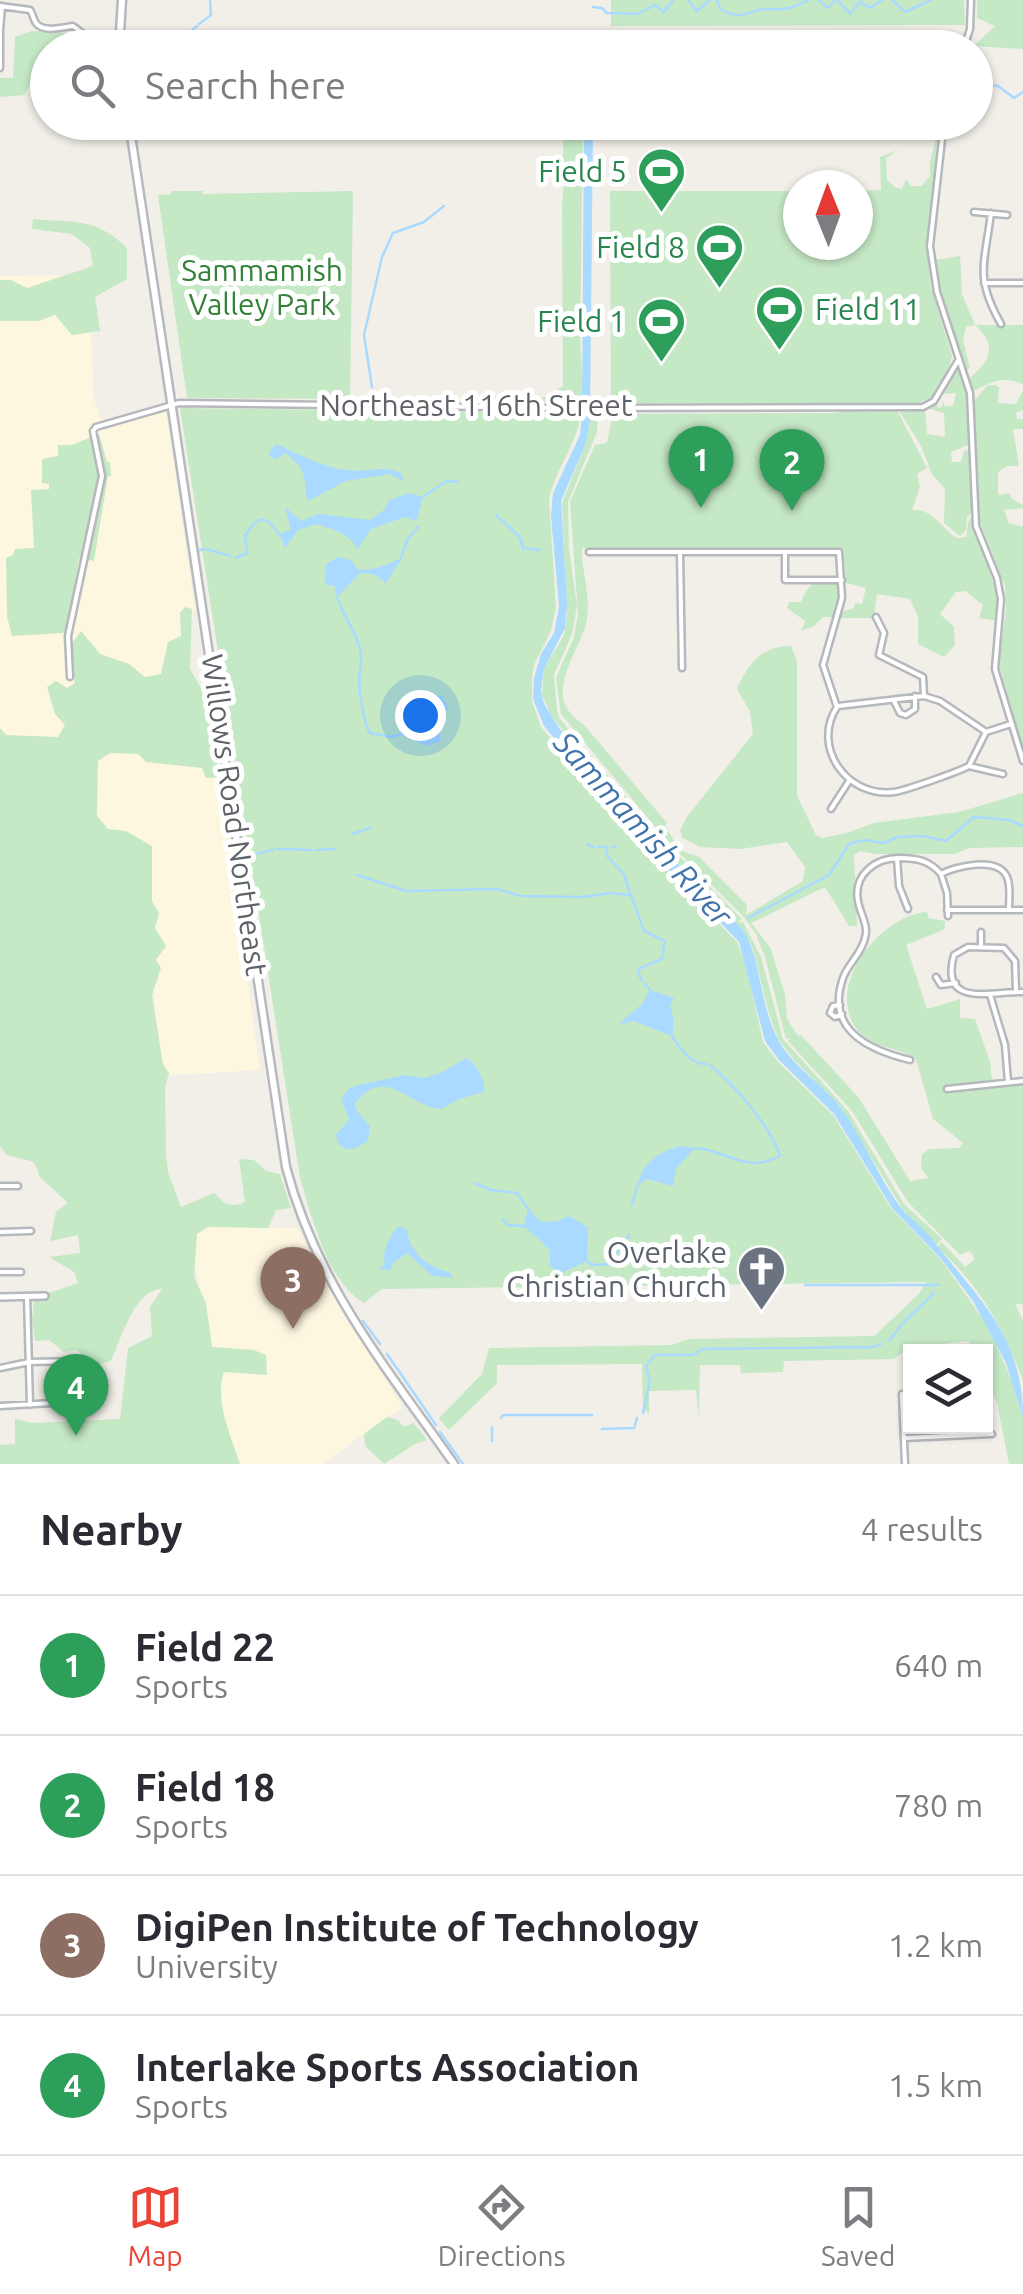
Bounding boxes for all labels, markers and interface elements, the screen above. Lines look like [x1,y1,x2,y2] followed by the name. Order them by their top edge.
[30,30,993,140] search box
[65,58,120,113] icon: search
[145,64,346,106] text: Search here
[636,146,688,214] sports icon: Field 5
[538,154,627,188] place label: Field 5
[783,170,873,260] north arrow
[694,222,746,290] sports icon: Field 8
[596,230,685,264] place label: Field 8
[181,253,343,321] park label: Sammamish Valley Park
[754,284,806,352] sports icon: Field 11
[815,292,921,326] place label: Field 11
[635,296,687,364] sports icon: Field 1
[537,304,626,338] place label: Field 1
[319,388,633,422] street label: Northeast 116th Street
[668,426,734,508] pin: 1
[760,428,824,511] pin: 2
[196,652,274,978] street label: Willows Road Northeast
[395,690,446,741] your location
[547,723,741,933] water label: Sammamish River
[506,1235,727,1303] place label: Overlake Christian Church
[736,1244,788,1312] church icon: Overlake Christian Church
[260,1246,326,1329] pin: 3
[903,1344,993,1434] map controls
[903,1344,993,1434] button: layers
[44,1354,108,1436] pin: 4
[40,1506,183,1553] text: Nearby
[861,1511,983,1547] text: 4 results
[135,1626,275,1668] text: Field 22
[63,1647,82,1683] text: 1
[894,1647,983,1683] text: 640 m
[135,1668,228,1704] text: Sports
[135,1766,275,1808] text: Field 18
[63,1787,82,1823] text: 2
[894,1787,983,1823] text: 780 m
[135,1808,228,1844] text: Sports
[135,1906,699,1948] text: DigiPen Institute of Technology
[63,1927,82,1963] text: 3
[888,1927,983,1963] text: 1.2 km
[135,1948,278,1984] text: University
[135,2046,640,2088] text: Interlake Sports Association
[63,2067,82,2103] text: 4
[888,2067,983,2103] text: 1.5 km
[135,2088,228,2124] text: Sports
[128,2180,183,2271] tab: Map
[438,2180,566,2271] tab: Directions
[821,2180,895,2271] tab: Saved

